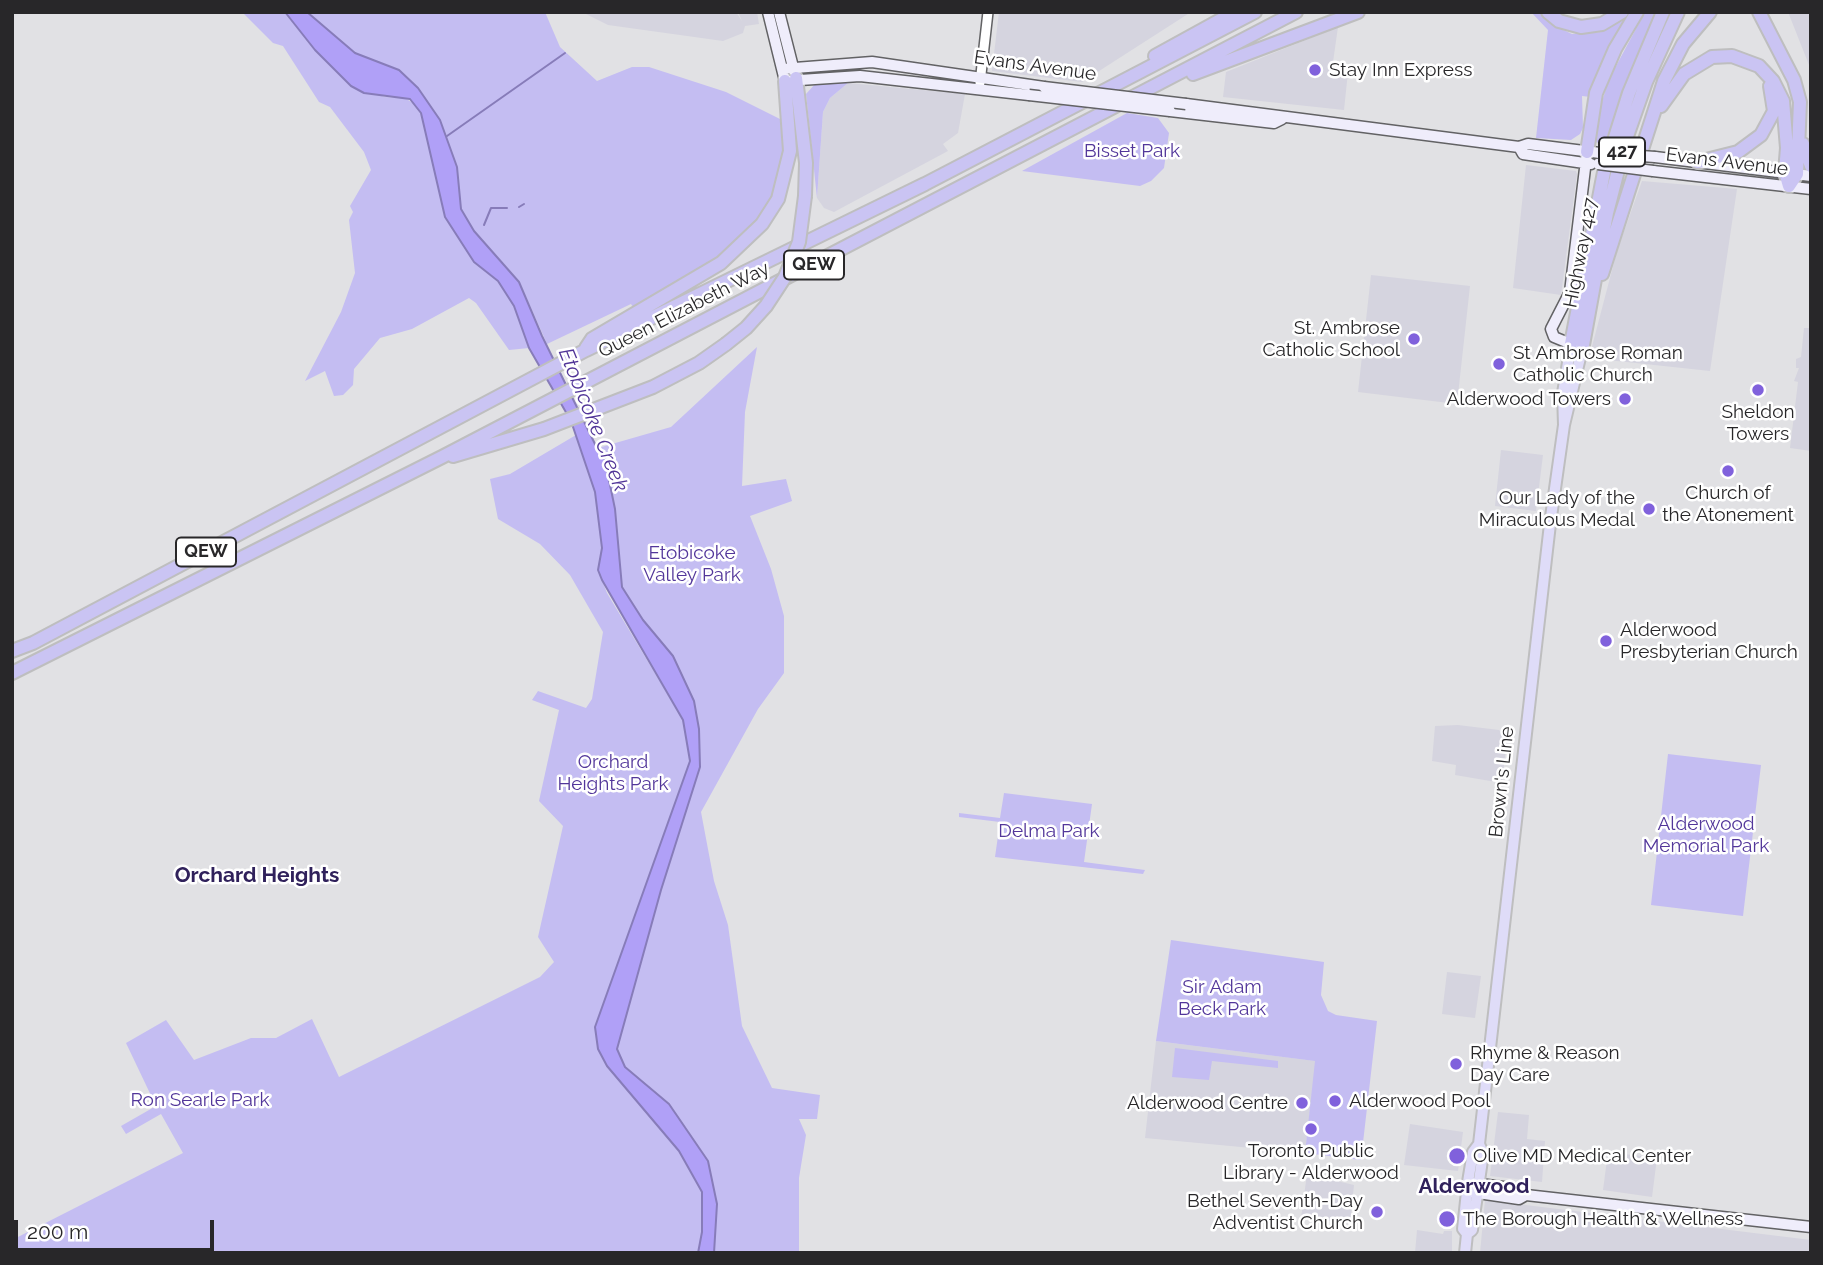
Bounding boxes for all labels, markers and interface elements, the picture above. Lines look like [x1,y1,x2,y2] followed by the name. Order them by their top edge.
[972,46,1098,86] street label: Evans Avenue
[1329,59,1472,81] place label: Stay Inn Express
[1307,62,1323,78] marker: Stay Inn Express
[1599,138,1645,167] road number: 427
[1084,140,1180,162] park label: Bisset Park
[1664,143,1790,181] street label: Evans Avenue
[1559,196,1603,310] street label: Highway 427
[784,250,844,279] road number: QEW
[595,257,773,363] street label: Queen Elizabeth Way
[1263,317,1400,361] place label: St. Ambrose Catholic School
[1406,331,1422,347] marker: St. Ambrose Catholic School
[1513,342,1683,386] place label: St Ambrose Roman Catholic Church
[553,344,633,496] water label: Etobicoke Creek
[1491,356,1507,372] marker: St Ambrose Roman Catholic Church
[1750,382,1766,398] marker: Sheldon Towers
[1446,388,1611,410] place label: Alderwood Towers
[1617,391,1633,407] marker: Alderwood Towers
[1721,401,1795,445] place label: Sheldon Towers
[1720,463,1736,479] marker: Church of the Atonement
[1662,482,1794,526] place label: Church of the Atonement
[1479,487,1635,531] place label: Our Lady of the Miraculous Medal
[1641,501,1657,517] marker: Our Lady of the Miraculous Medal
[176,538,236,566] road number: QEW
[643,542,741,586] park label: Etobicoke Valley Park
[1620,619,1798,663] place label: Alderwood Presbyterian Church
[1598,633,1614,649] marker: Alderwood Presbyterian Church
[1485,725,1519,839] street label: Brown's Line
[557,751,669,795] park label: Orchard Heights Park
[1643,813,1769,857] park label: Alderwood Memorial Park
[998,820,1100,842] park label: Delma Park
[175,863,339,889] district label: Orchard Heights
[1178,976,1266,1020] park label: Sir Adam Beck Park
[1470,1042,1620,1086] place label: Rhyme & Reason Day Care
[1448,1056,1464,1072] marker: Rhyme & Reason Day Care
[130,1089,270,1111] park label: Ron Searle Park
[1349,1090,1490,1112] place label: Alderwood Pool
[1127,1092,1288,1114] place label: Alderwood Centre
[1327,1093,1343,1109] marker: Alderwood Pool
[1294,1095,1310,1111] marker: Alderwood Centre
[1303,1121,1319,1137] marker: Toronto Public Library - Alderwood
[1223,1140,1399,1184] place label: Toronto Public Library - Alderwood
[1473,1145,1691,1167] place label: Olive MD Medical Center
[1447,1146,1467,1166] marker: Olive MD Medical Center
[1418,1174,1530,1200] district label: Alderwood
[1187,1190,1363,1234] place label: Bethel Seventh-Day Adventist Church
[1369,1204,1385,1220] marker: Bethel Seventh-Day Adventist Church
[18,1206,217,1250] scale bar
[1463,1208,1743,1230] place label: The Borough Health & Wellness
[1437,1209,1457,1229] marker: The Borough Health & Wellness
[27,1219,88,1244] text: 200 m

